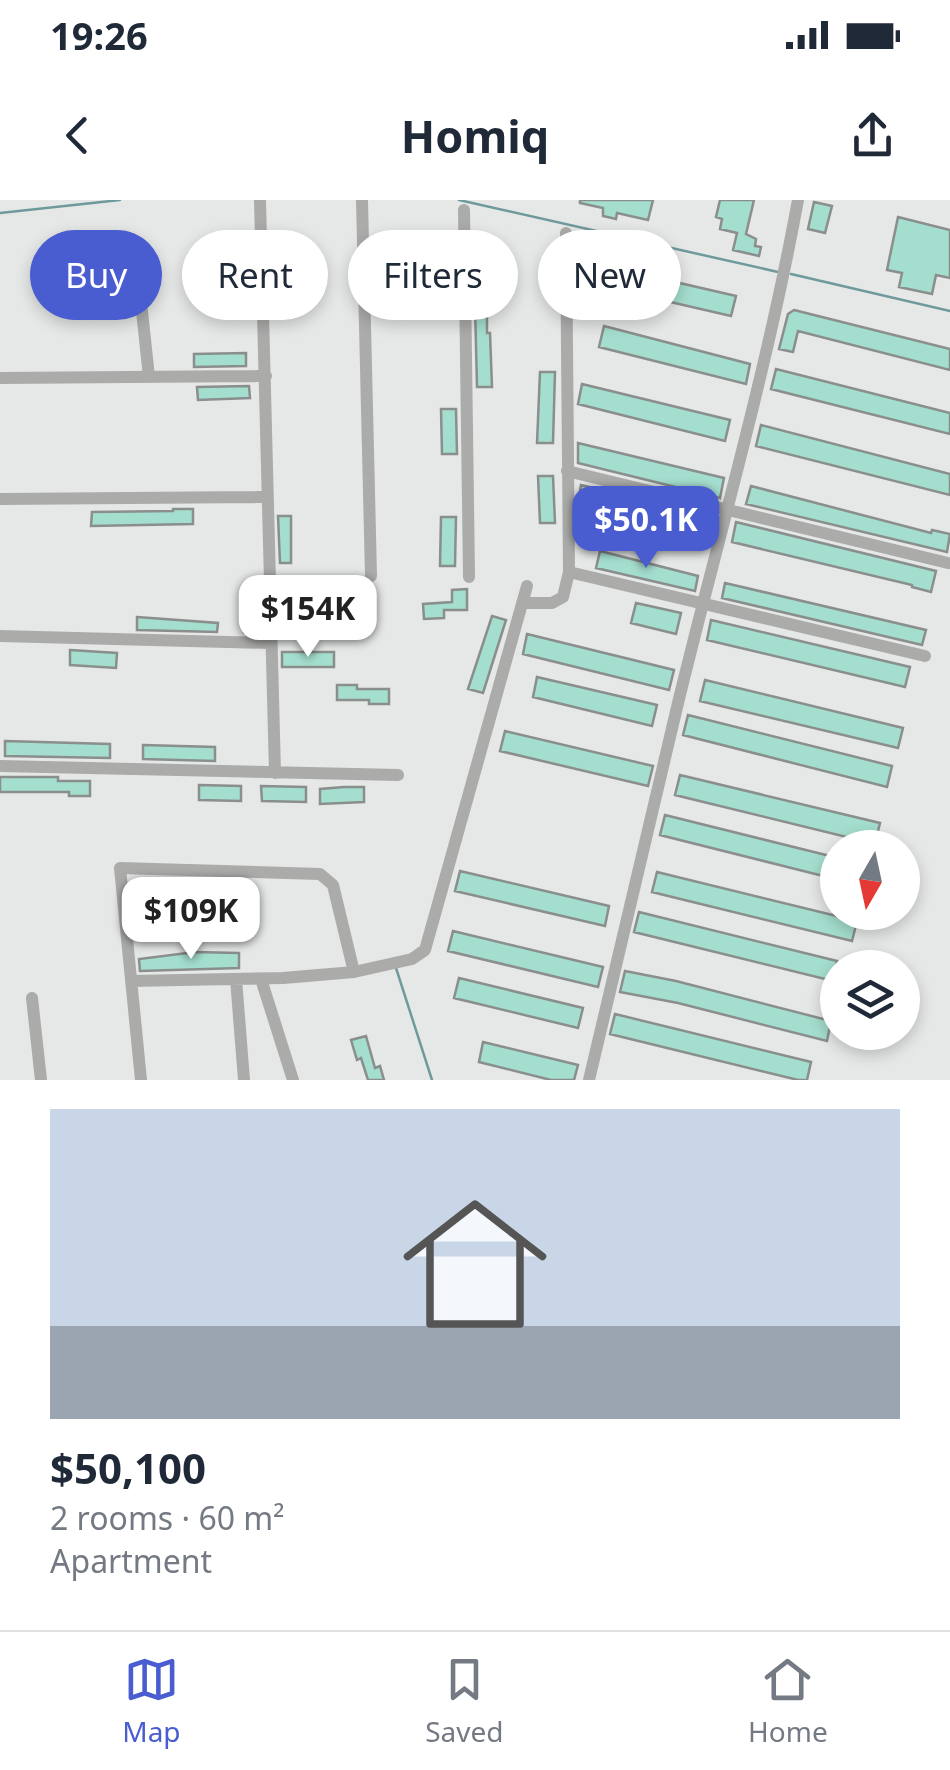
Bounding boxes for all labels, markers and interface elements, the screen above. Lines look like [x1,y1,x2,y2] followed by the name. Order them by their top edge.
[50,9,148,61] text: 19:26
[401,105,549,166] text: Homiq
[50,108,105,163] icon: back
[845,108,900,163] icon: share
[30,230,162,320] chip: Buy
[182,230,328,320] chip: Rent
[348,230,518,320] chip: Filters
[538,230,681,320] chip: New
[565,486,727,571] pin: $50.1K
[594,497,698,540] text: $50.1K
[238,575,378,660] pin: $154K
[261,586,355,629] text: $154K
[820,830,920,930] north arrow
[820,830,920,1050] map controls
[121,877,261,962] pin: $109K
[144,888,238,931] text: $109K
[820,950,920,1050] button: layers
[385,1174,565,1354] icon: home
[50,1439,206,1496] text: $50,100
[50,1496,284,1539] text: 2 rooms · 60 m²
[50,1539,212,1582] text: Apartment
[122,1652,181,1750] tab: Map
[425,1652,503,1750] tab: Saved
[748,1652,828,1750] tab: Home

